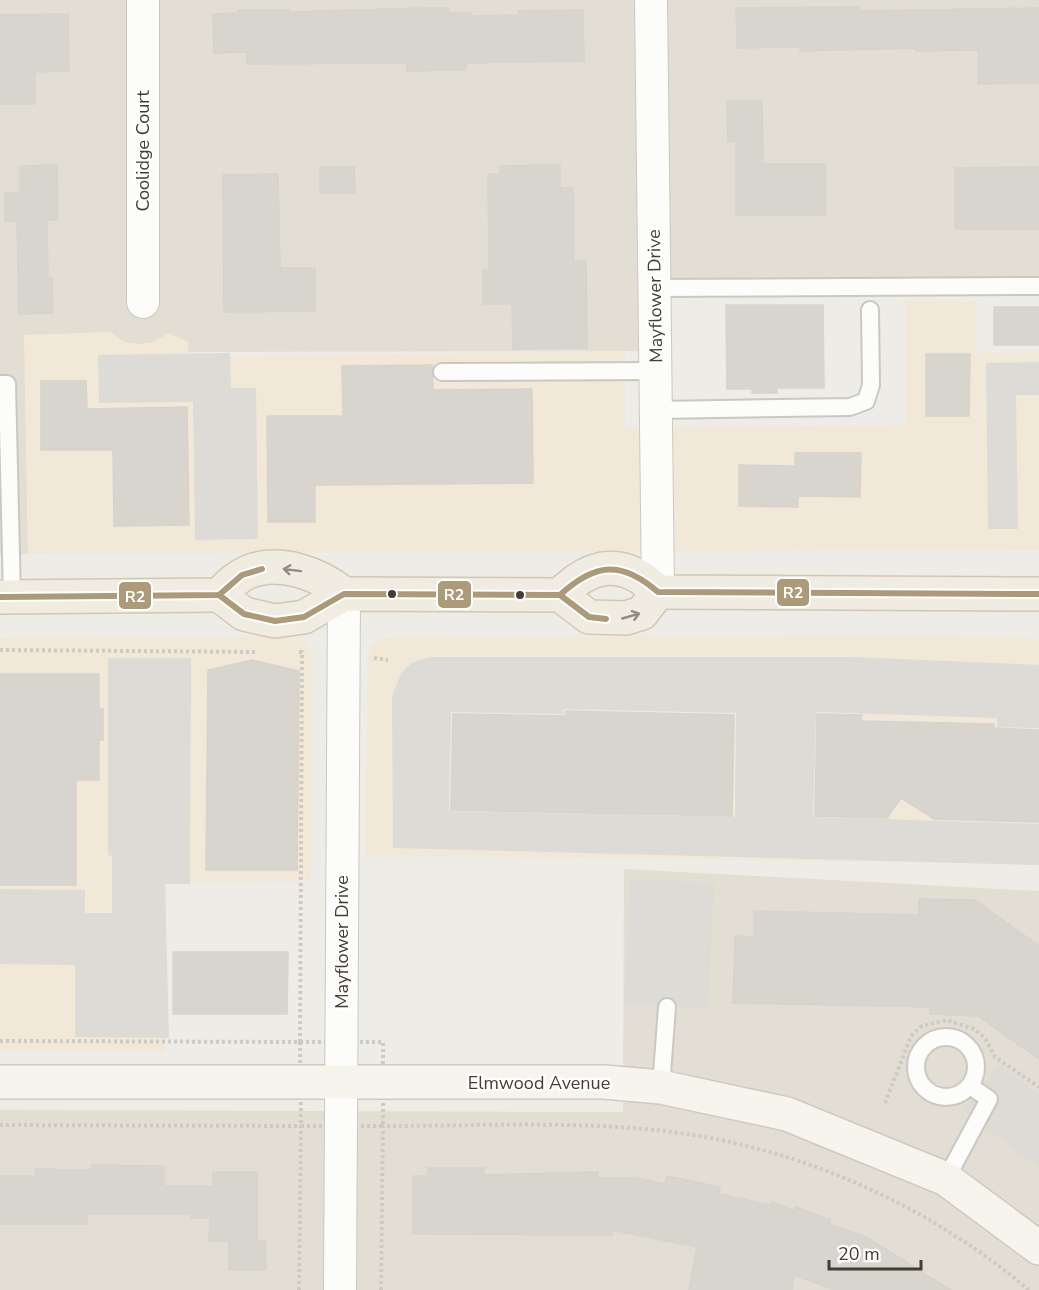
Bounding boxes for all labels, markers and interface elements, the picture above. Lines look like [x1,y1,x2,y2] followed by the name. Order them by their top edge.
[131,90,155,212] street label: Coolidge Court
[642,229,668,363] street label: Mayflower Drive
[283,565,303,576] one-way arrow
[776,578,810,607] line badge: R2
[437,580,472,609] line badge: R2
[118,581,152,610] line badge: R2
[783,582,803,604] text: R2
[444,584,464,606] text: R2
[125,586,145,608] text: R2
[386,588,398,600] unlabelled marker
[514,589,526,601] unlabelled marker
[621,610,640,621] one-way arrow
[330,875,354,1009] street label: Mayflower Drive
[468,1071,610,1095] street label: Elmwood Avenue
[829,1233,920,1271] scale bar
[838,1242,880,1266] text: 20 m

